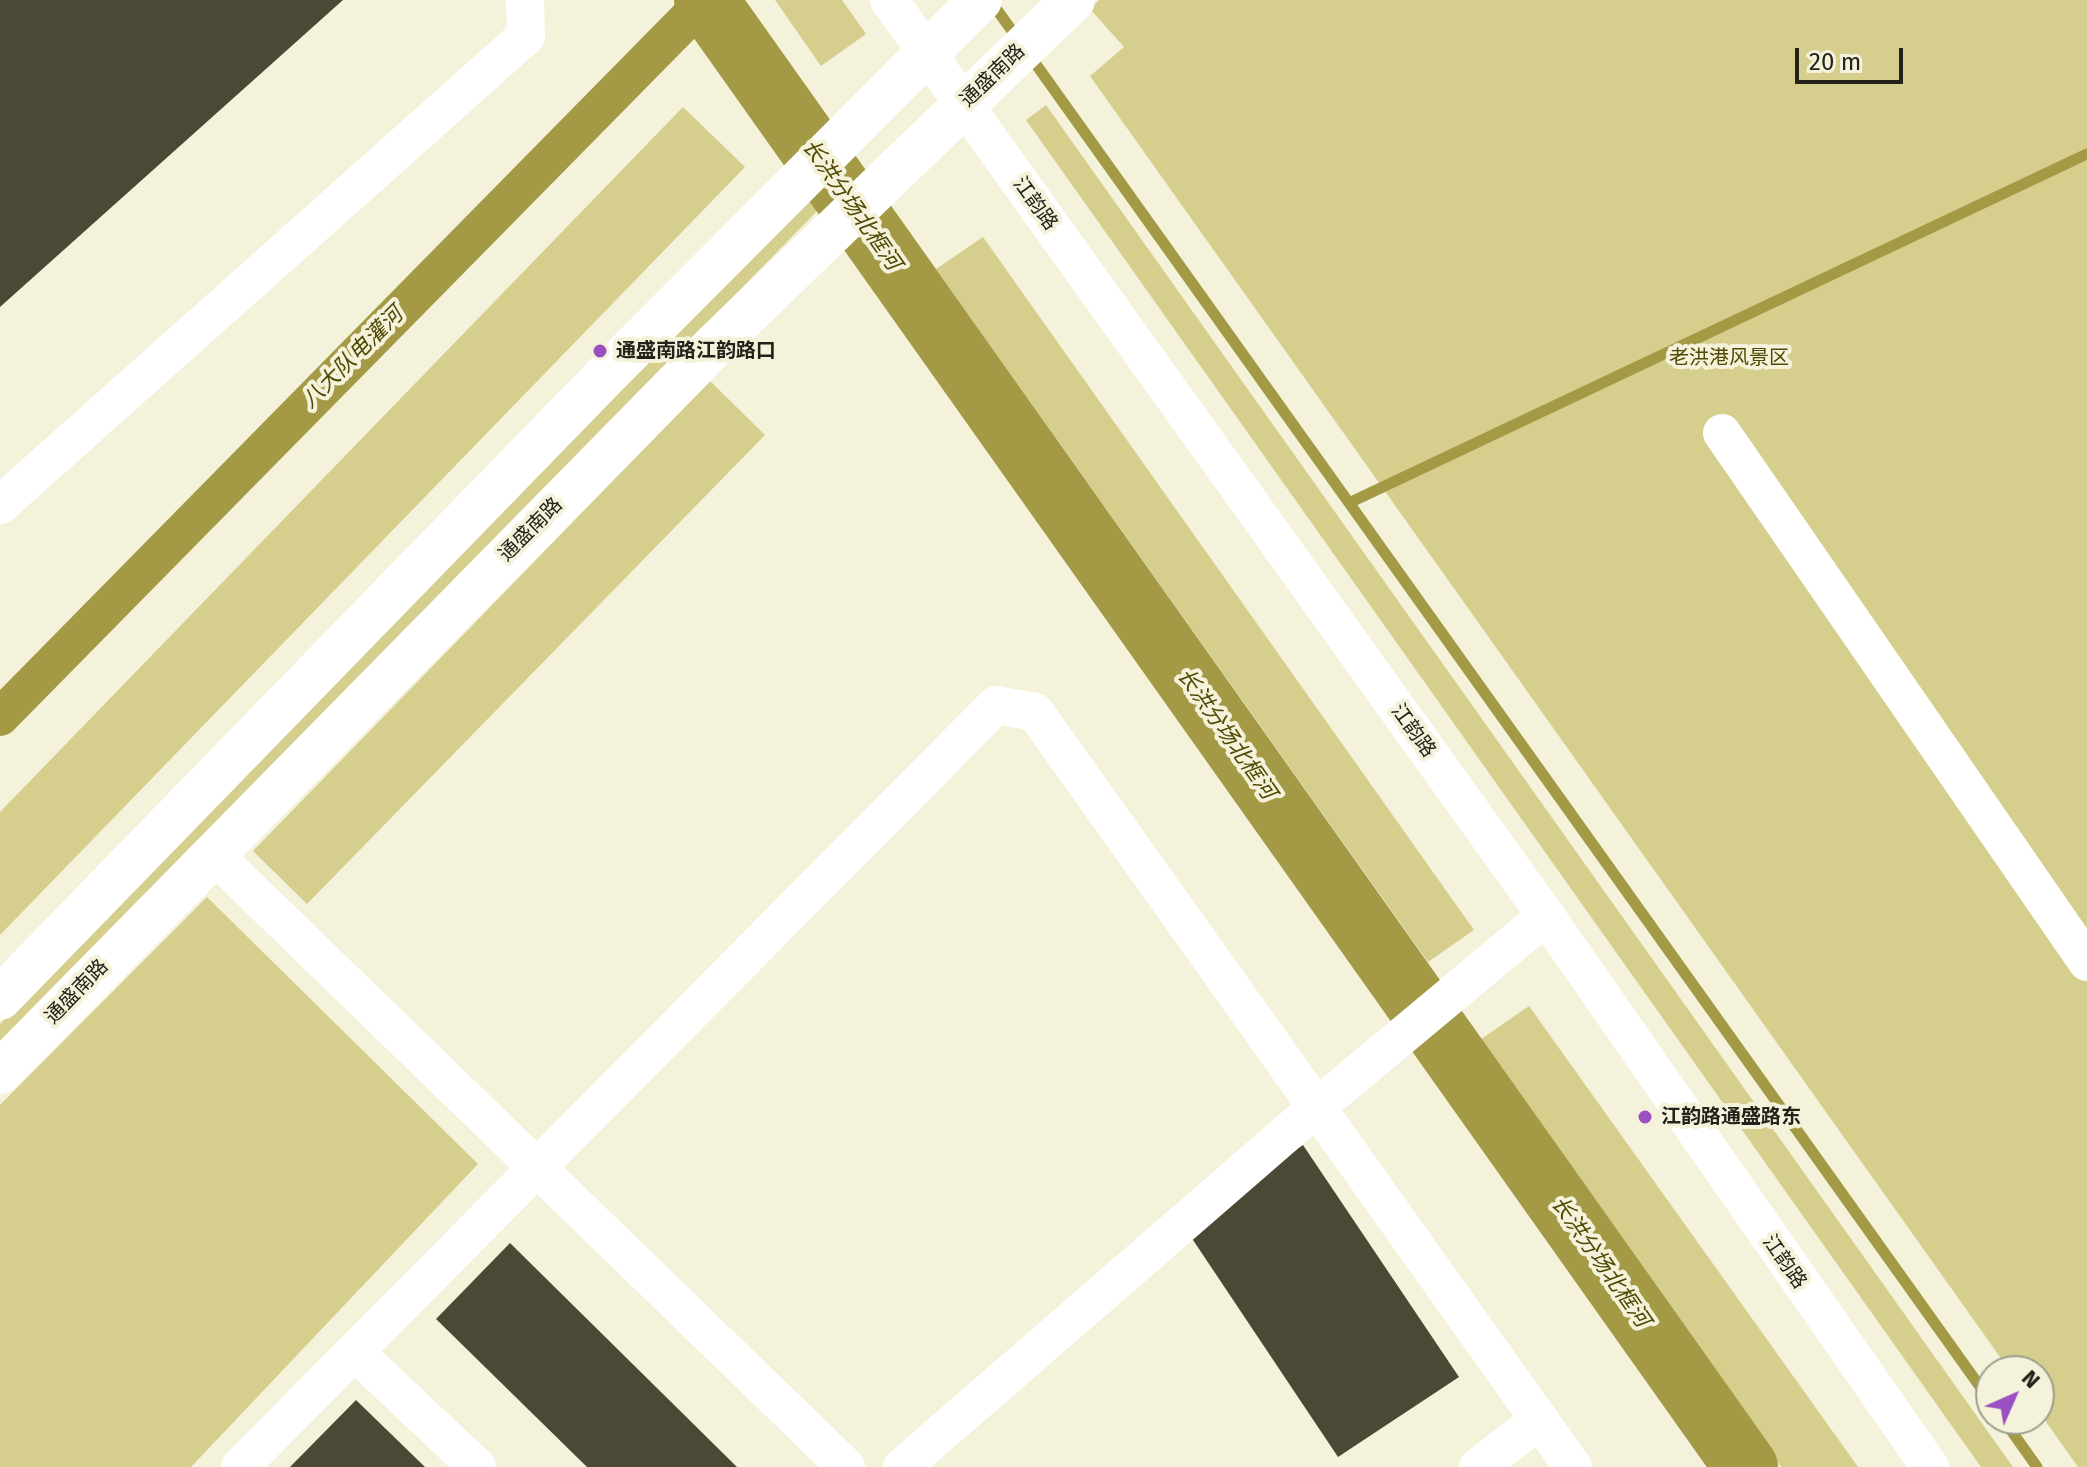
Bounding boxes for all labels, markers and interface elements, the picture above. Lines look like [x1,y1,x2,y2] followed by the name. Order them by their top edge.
[1799,32,1907,82] scale bar
[956,40,1030,112] street label: 通盛南路
[1809,48,1861,76] text: 20 m
[796,134,906,276] water label: 长洪分场北框河
[1008,173,1062,235] street label: 江韵路
[297,302,409,414] water label: 八大队电灌河
[616,339,776,363] place label: 通盛南路江韵路口
[591,342,609,360] marker: 通盛南路江韵路口
[1669,346,1789,370] park label: 老洪港风景区
[494,493,568,567] street label: 通盛南路
[1171,663,1281,805] water label: 长洪分场北框河
[1386,700,1440,762] street label: 江韵路
[41,955,113,1029] street label: 通盛南路
[1661,1105,1801,1129] place label: 江韵路通盛路东
[1636,1108,1654,1126] marker: 江韵路通盛路东
[1545,1191,1655,1333] water label: 长洪分场北框河
[1757,1231,1811,1293] street label: 江韵路
[1975,1355,2055,1435] north arrow
[2016,1364,2046,1394] text: N

